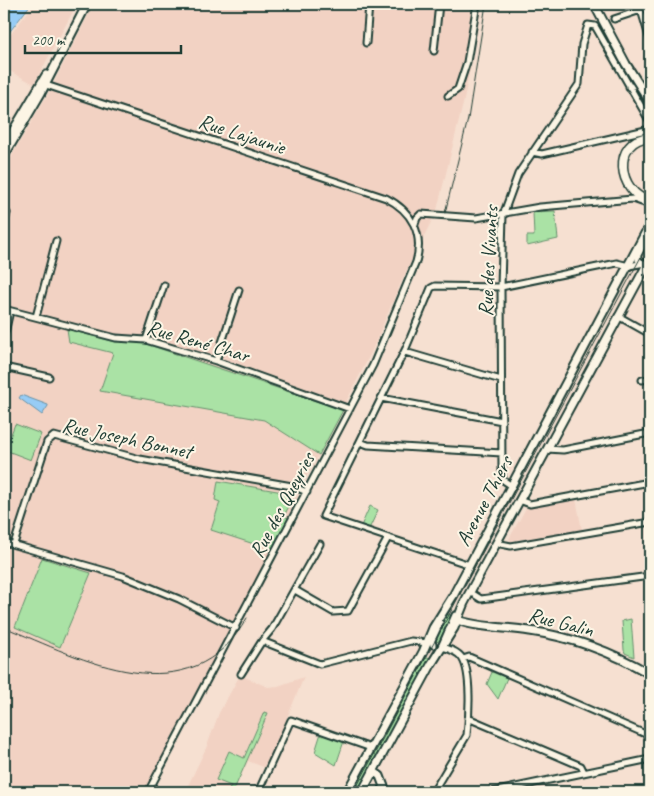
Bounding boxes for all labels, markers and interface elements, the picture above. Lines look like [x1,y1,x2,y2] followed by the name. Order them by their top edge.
[25,22,181,54] scale bar
[32,31,66,50] text: 200 m
[196,108,291,161] street label: Rue Lajaunie
[472,203,504,317] street label: Rue des Vivants
[144,314,254,368] street label: Rue René Char
[60,412,197,465] street label: Rue Joseph Bonnet
[243,446,321,562] street label: Rue des Queyries
[450,450,519,550] street label: Avenue Thiers
[526,601,597,643] street label: Rue Galin

